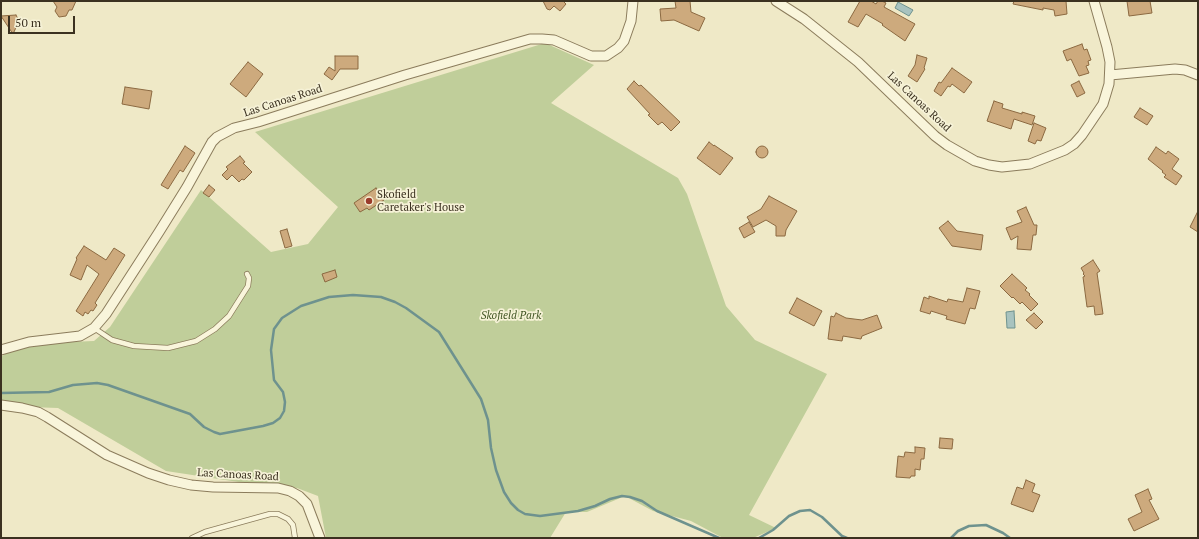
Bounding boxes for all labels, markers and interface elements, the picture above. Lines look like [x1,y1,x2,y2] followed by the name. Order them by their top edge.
[10,8,77,34] scale bar
[15,15,41,30] text: 50 m
[885,69,953,135] street label: Las Canoas Road
[242,82,324,120] street label: Las Canoas Road
[377,188,465,214] place label: Skofield Caretaker's House
[364,196,374,206] marker: Skofield Caretaker's House
[481,309,541,323] park label: Skofield Park
[197,466,279,484] street label: Las Canoas Road

